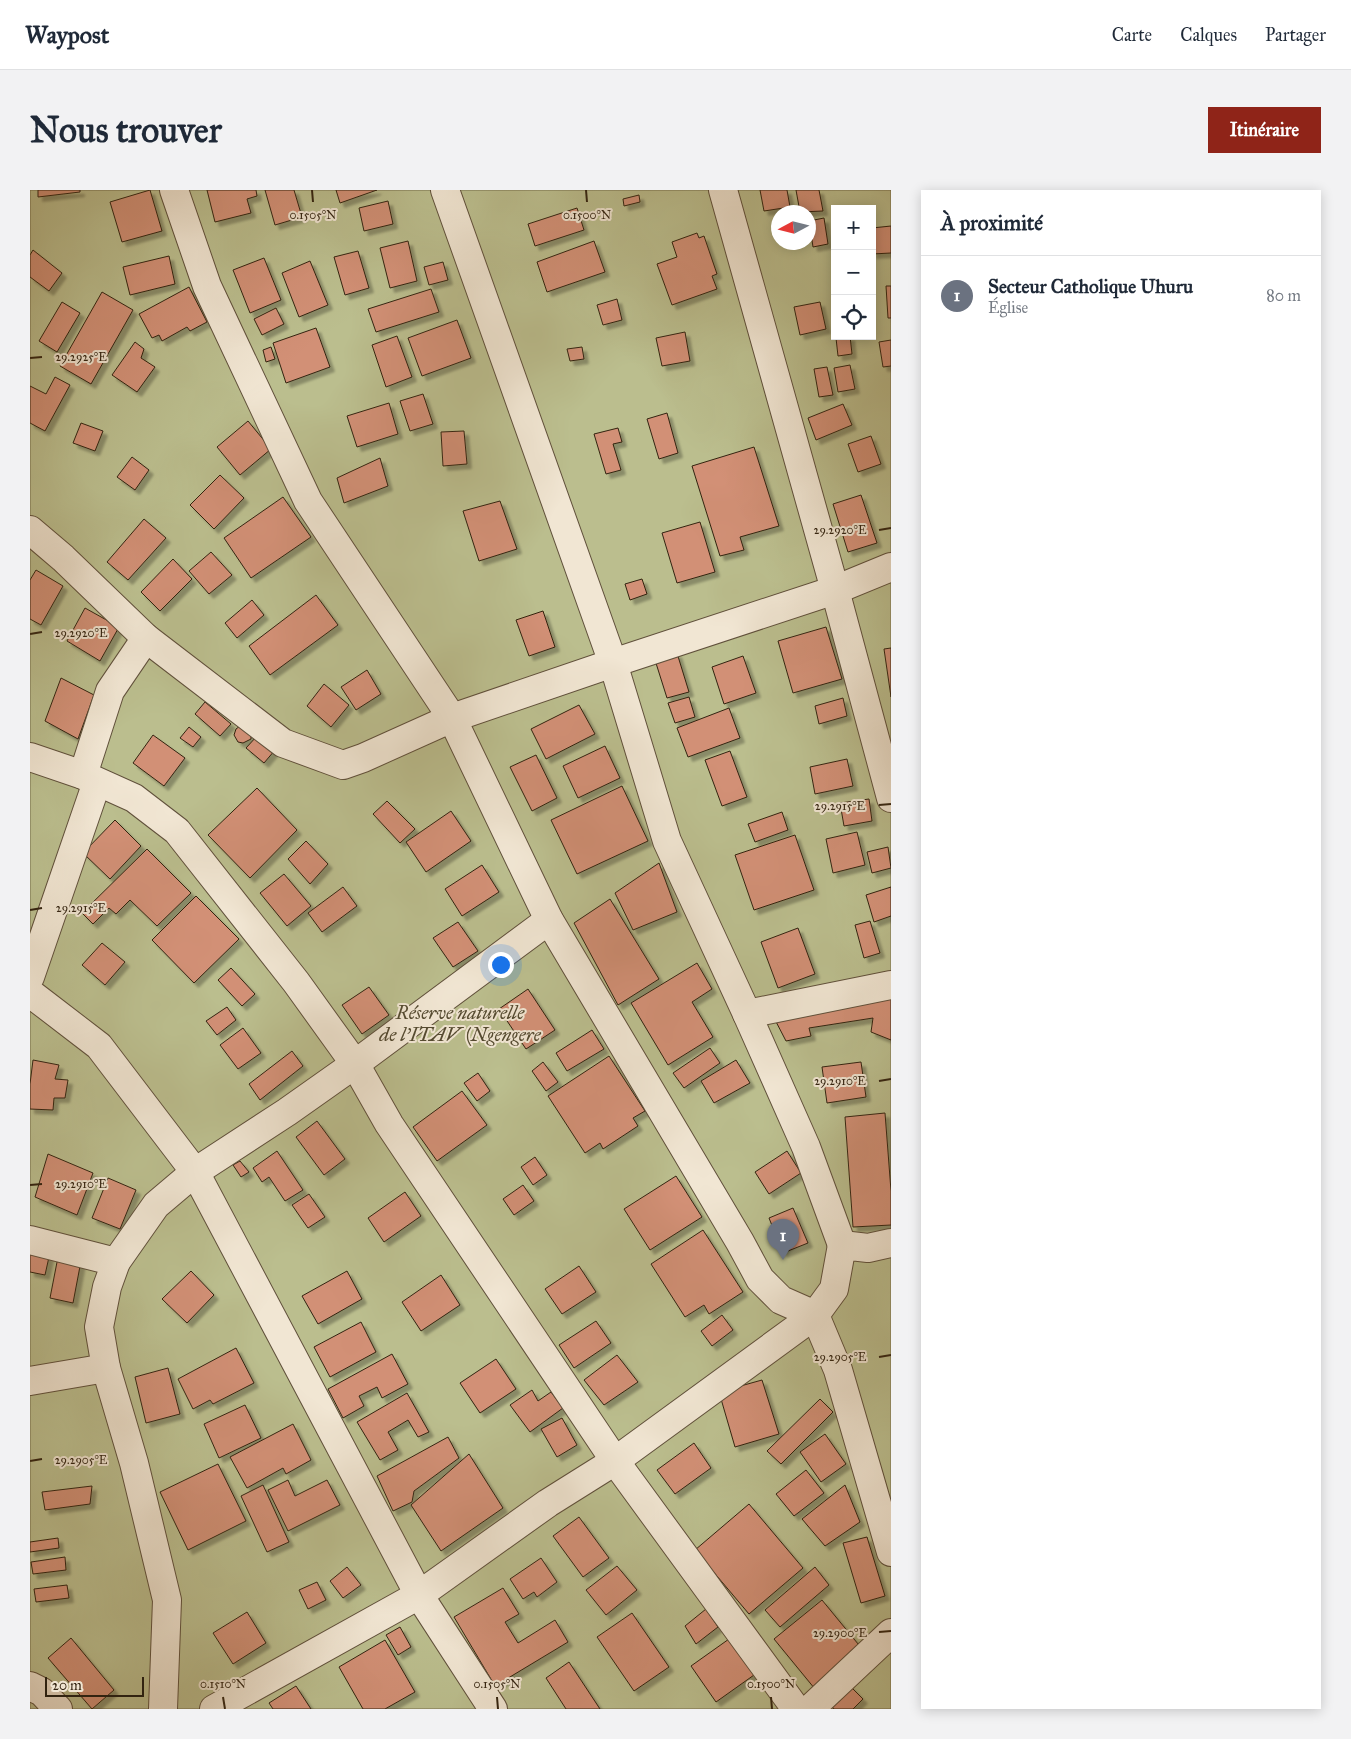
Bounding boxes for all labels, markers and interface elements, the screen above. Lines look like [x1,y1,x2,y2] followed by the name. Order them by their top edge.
[25,20,109,50] text: Waypost
[1112,24,1152,46] text: Carte
[1180,24,1237,46] text: Calques
[1265,24,1326,46] text: Partager
[1208,107,1321,153] button: Itinéraire
[30,109,222,152] text: Nous trouver
[771,205,816,250] north arrow
[831,205,876,340] map controls
[831,205,876,250] button: +
[290,208,336,222] text: 0.1505°N
[563,208,611,222] text: 0.1500°N
[941,210,1043,236] text: À proximité
[831,250,876,295] button: −
[988,275,1193,298] text: Secteur Catholique Uhuru
[954,286,960,305] text: 1
[1266,286,1301,305] text: 80 m
[831,295,876,340] button: locate
[988,298,1028,317] text: Église
[55,350,107,364] text: 29.2925°E
[813,523,867,537] text: 29.2920°E
[54,626,108,640] text: 29.2920°E
[815,799,866,813] text: 29.2915°E
[56,901,107,915] text: 29.2915°E
[488,952,514,978] your location
[378,1001,542,1046] park label: Réserve naturelle de l'ITAV (Ngengere
[814,1074,866,1088] text: 29.2910°E
[55,1177,107,1191] text: 29.2910°E
[767,1219,799,1260] pin: 1
[814,1350,867,1364] text: 29.2905°E
[55,1453,108,1467] text: 29.2905°E
[813,1626,867,1640] text: 29.2900°E
[45,1674,144,1697] scale bar
[52,1677,82,1694] text: 20 m
[200,1677,246,1691] text: 0.1510°N
[474,1677,520,1691] text: 0.1505°N
[747,1677,795,1691] text: 0.1500°N

